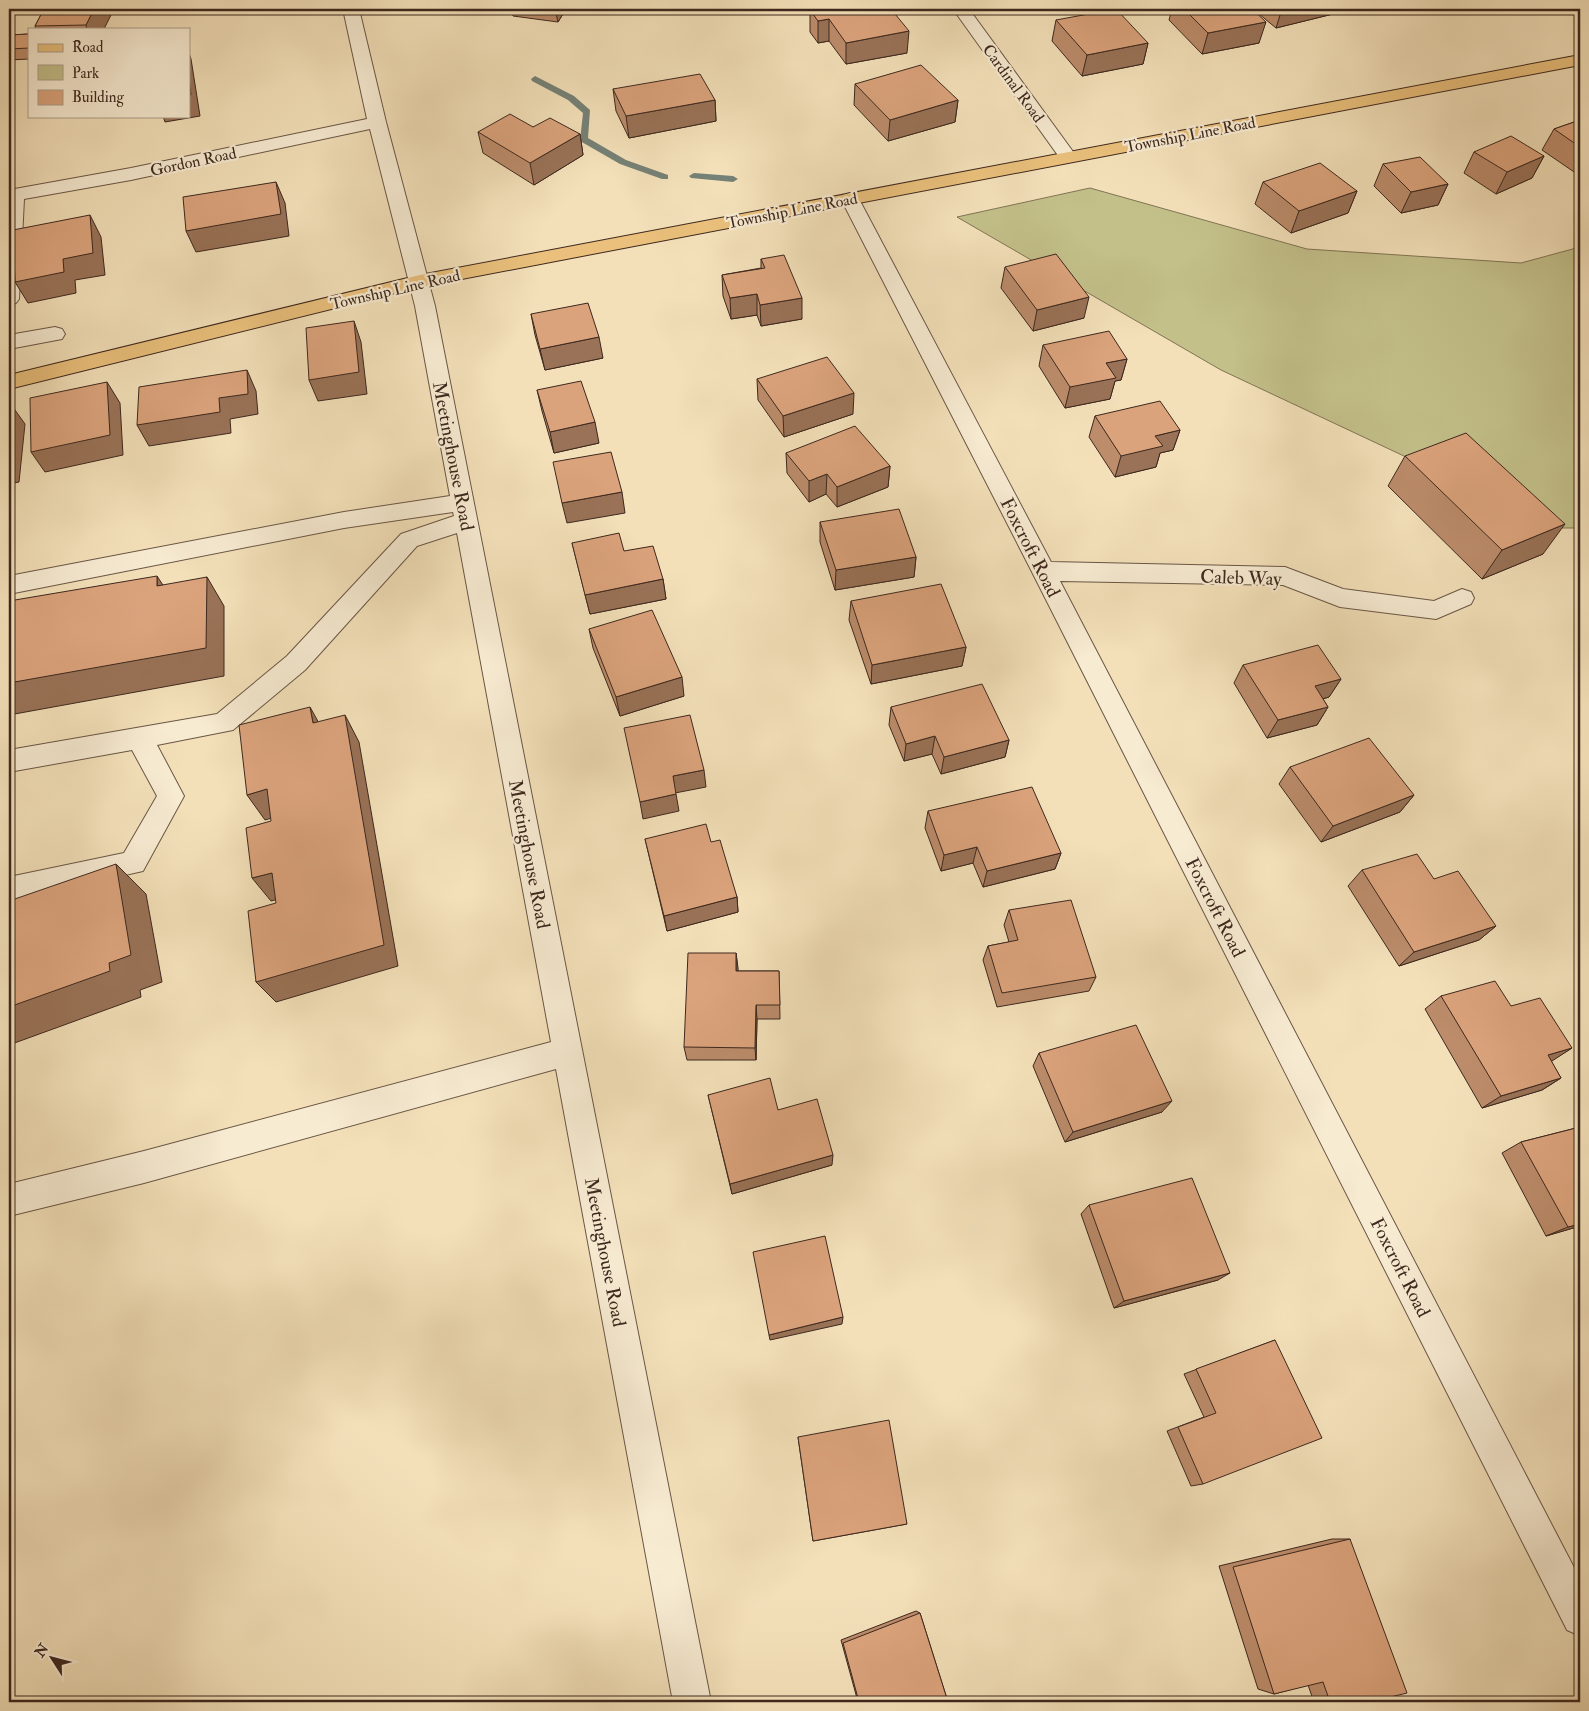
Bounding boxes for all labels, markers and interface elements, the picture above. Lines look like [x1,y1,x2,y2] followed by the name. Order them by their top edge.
[28,28,190,118] legend
[72,38,104,57] text: Road
[978,41,1048,127] street label: Cardinal Road
[72,64,99,83] text: Park
[72,88,124,107] text: Building
[1123,112,1258,158] street label: Township Line Road
[148,143,238,181] street label: Gordon Road
[725,188,860,234] street label: Township Line Road
[328,265,462,316] street label: Township Line Road
[427,380,479,533] street label: Meetinghouse Road
[995,494,1066,602] street label: Foxcroft Road
[1200,565,1283,591] street label: Caleb Way
[503,778,555,931] street label: Meetinghouse Road
[1180,854,1251,962] street label: Foxcroft Road
[579,1176,631,1329] street label: Meetinghouse Road
[1365,1214,1436,1322] street label: Foxcroft Road
[28,1634,78,1684] north arrow
[31,1640,53,1662] text: N

